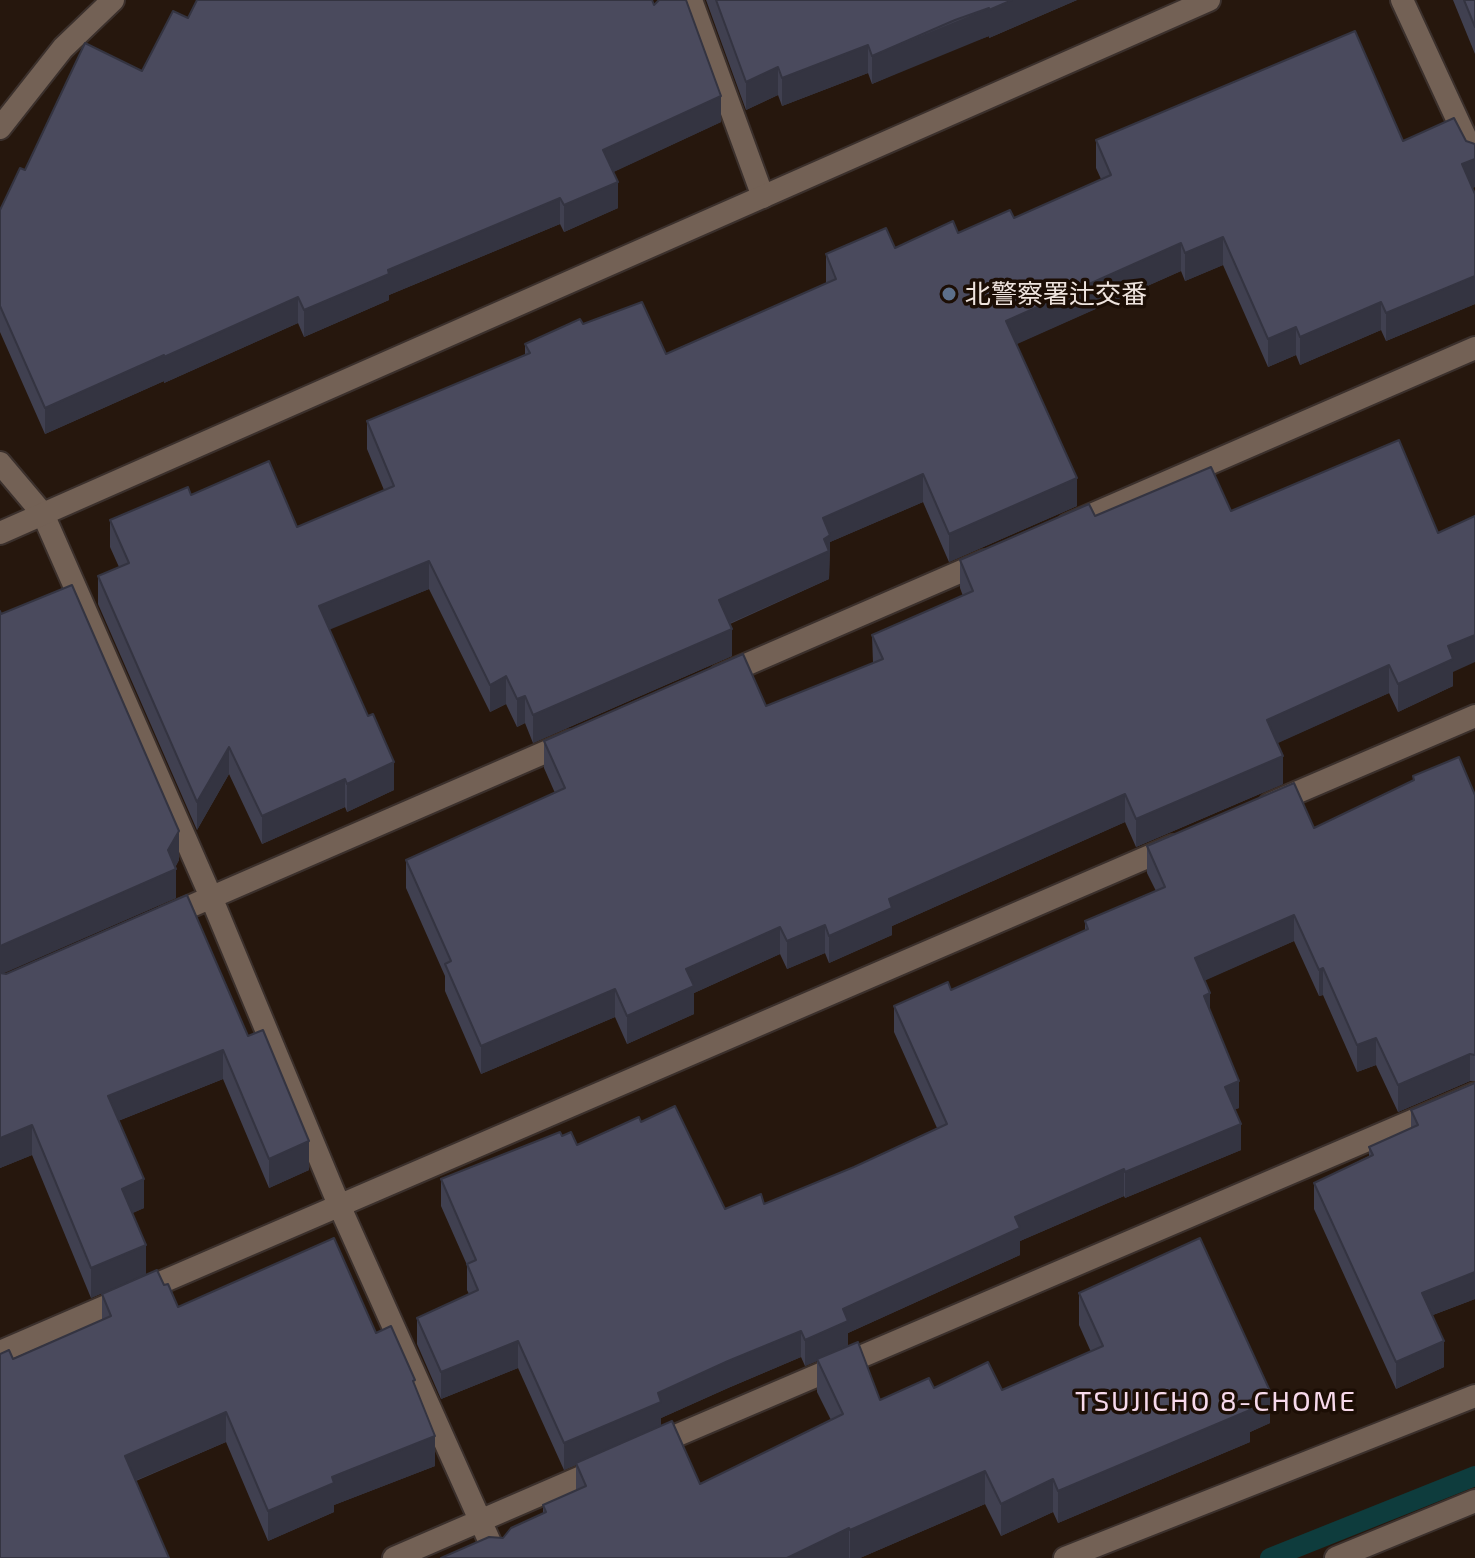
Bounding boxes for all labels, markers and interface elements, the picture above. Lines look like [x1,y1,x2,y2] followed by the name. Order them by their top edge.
[965,278,1147,310] place label: 北警察署辻交番
[940,285,958,303] marker: 北警察署辻交番
[1075,1385,1357,1419] district label: TSUJICHO 8-CHOME

